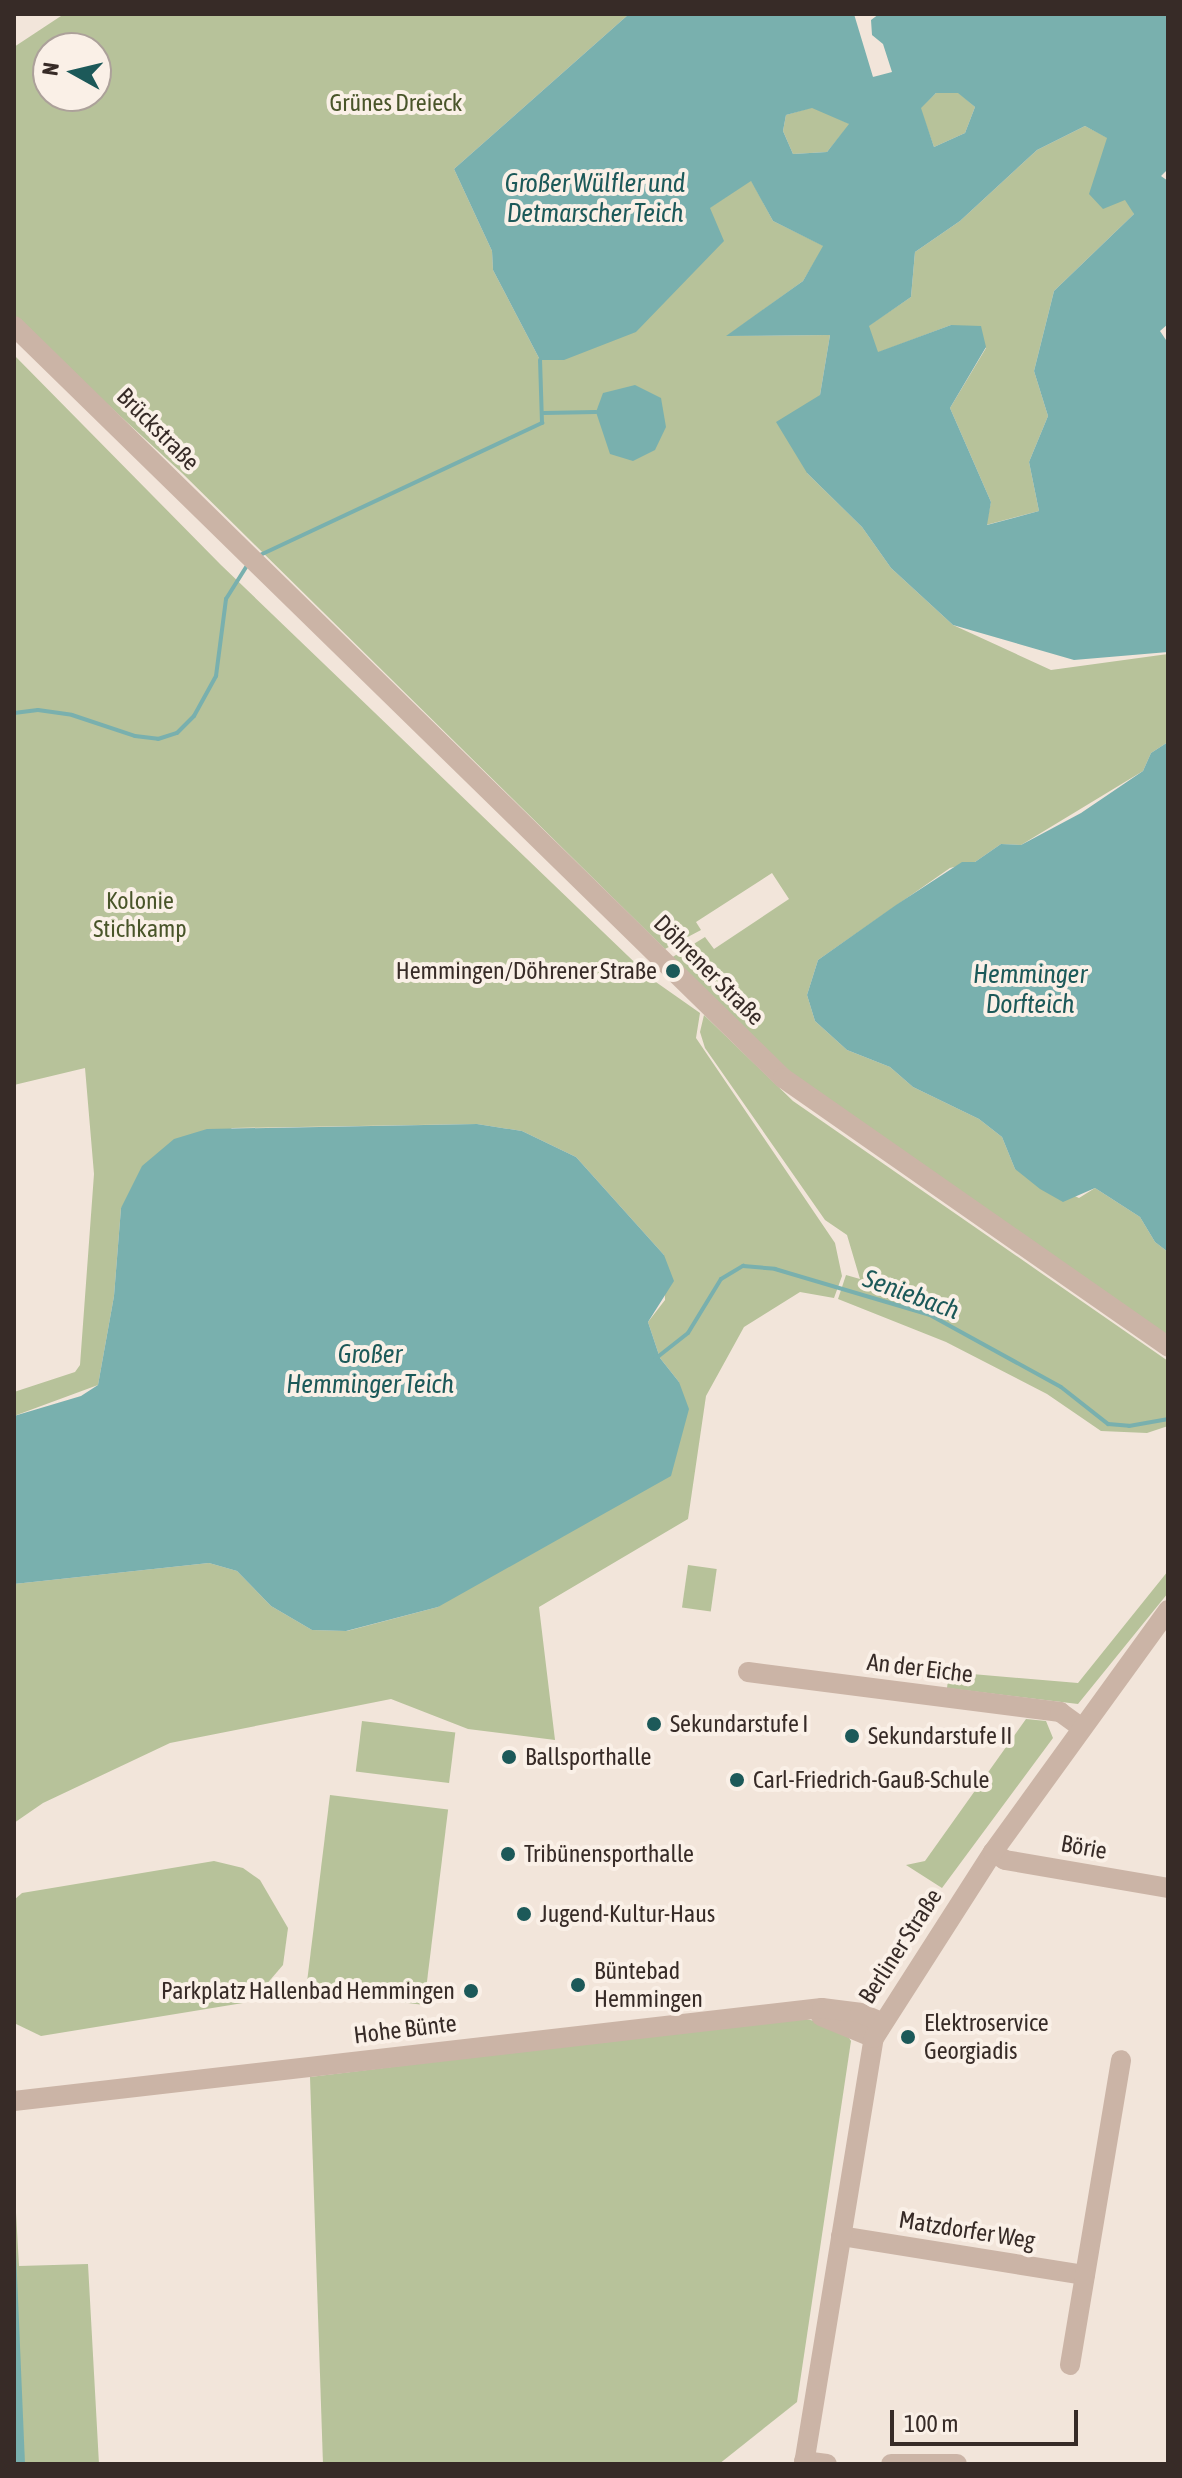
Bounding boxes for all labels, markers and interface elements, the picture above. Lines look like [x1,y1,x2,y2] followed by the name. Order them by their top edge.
[32,32,112,112] north arrow
[36,61,64,77] text: N
[330,89,462,117] park label: Grünes Dreieck
[505,168,685,230] water label: Großer Wülfler und Detmarscher Teich
[111,382,205,476] street label: Brückstraße
[93,887,187,943] park label: Kolonie Stichkamp
[648,909,770,1031] street label: Döhrener Straße
[396,957,657,985] place label: Hemmingen/Döhrener Straße
[973,959,1087,1020] water label: Hemminger Dorfteich
[664,962,682,980] marker: Hemmingen/Döhrener Straße
[859,1263,963,1327] water label: Seniebach
[286,1339,454,1400] water label: Großer Hemminger Teich
[865,1647,975,1689] street label: An der Eiche
[670,1710,808,1738] place label: Sekundarstufe I
[645,1715,663,1733] marker: Sekundarstufe I
[868,1722,1012,1750] place label: Sekundarstufe II
[843,1727,861,1745] marker: Sekundarstufe II
[525,1743,651,1771] place label: Ballsporthalle
[500,1748,518,1766] marker: Ballsporthalle
[753,1766,989,1794] place label: Carl-Friedrich-Gauß-Schule
[728,1771,746,1789] marker: Carl-Friedrich-Gauß-Schule
[1059,1829,1109,1865] street label: Börie
[524,1840,694,1868] place label: Tribünensporthalle
[499,1845,517,1863] marker: Tribünensporthalle
[852,1883,948,2009] street label: Berliner Straße
[540,1900,715,1928] place label: Jugend-Kultur-Haus
[515,1905,533,1923] marker: Jugend-Kultur-Haus
[594,1957,703,2013] place label: Büntebad Hemmingen
[569,1976,587,1994] marker: Büntebad Hemmingen
[161,1977,455,2005] place label: Parkplatz Hallenbad Hemmingen
[462,1982,480,2000] marker: Parkplatz Hallenbad Hemmingen
[352,2008,458,2050] street label: Hohe Bünte
[924,2009,1049,2065] place label: Elektroservice Georgiadis
[899,2028,917,2046] marker: Elektroservice Georgiadis
[897,2205,1037,2255] street label: Matzdorfer Weg
[894,2394,1082,2444] scale bar
[904,2410,958,2437] text: 100 m

